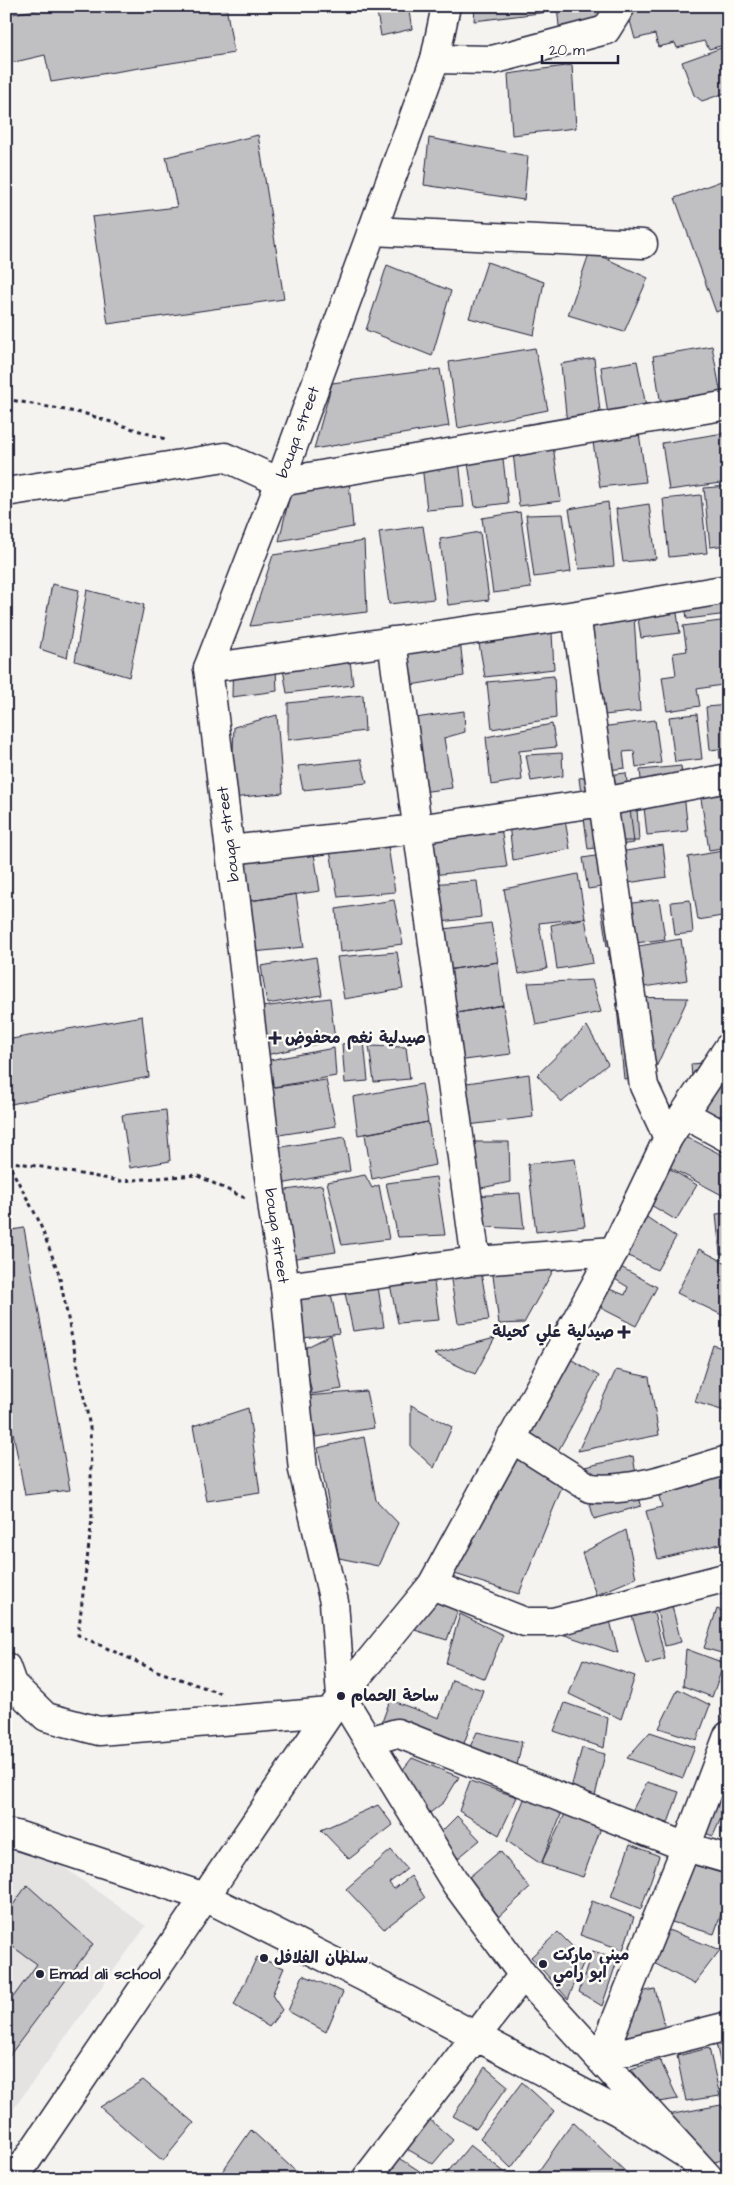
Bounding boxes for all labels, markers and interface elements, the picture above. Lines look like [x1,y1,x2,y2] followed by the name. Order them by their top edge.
[542,32,618,64] scale bar
[549,40,585,61] text: 20 m
[271,383,325,481] street label: bouqa street
[211,784,245,883] street label: bouqa street
[285,1027,426,1050] place label: صيدلية نغم محفوض
[269,1032,281,1044] marker: صيدلية نغم محفوض
[259,1187,295,1286] street label: bouqa street
[492,1321,614,1346] place label: صيدلية علي كحيلة
[618,1326,630,1338] marker: صيدلية علي كحيلة
[351,1685,439,1708] place label: ساحة الحمام
[335,1690,347,1702] marker: ساحة الحمام
[553,1944,629,1987] place label: ميني ماركت ابو رامي
[274,1947,368,1969] place label: سلطان الفلافل
[258,1952,270,1964] marker: سلطان الفلافل
[537,1958,549,1970] marker: ميني ماركت ابو رامي
[50,1963,161,1985] place label: Emad ali school
[34,1968,46,1980] marker: Emad ali school

